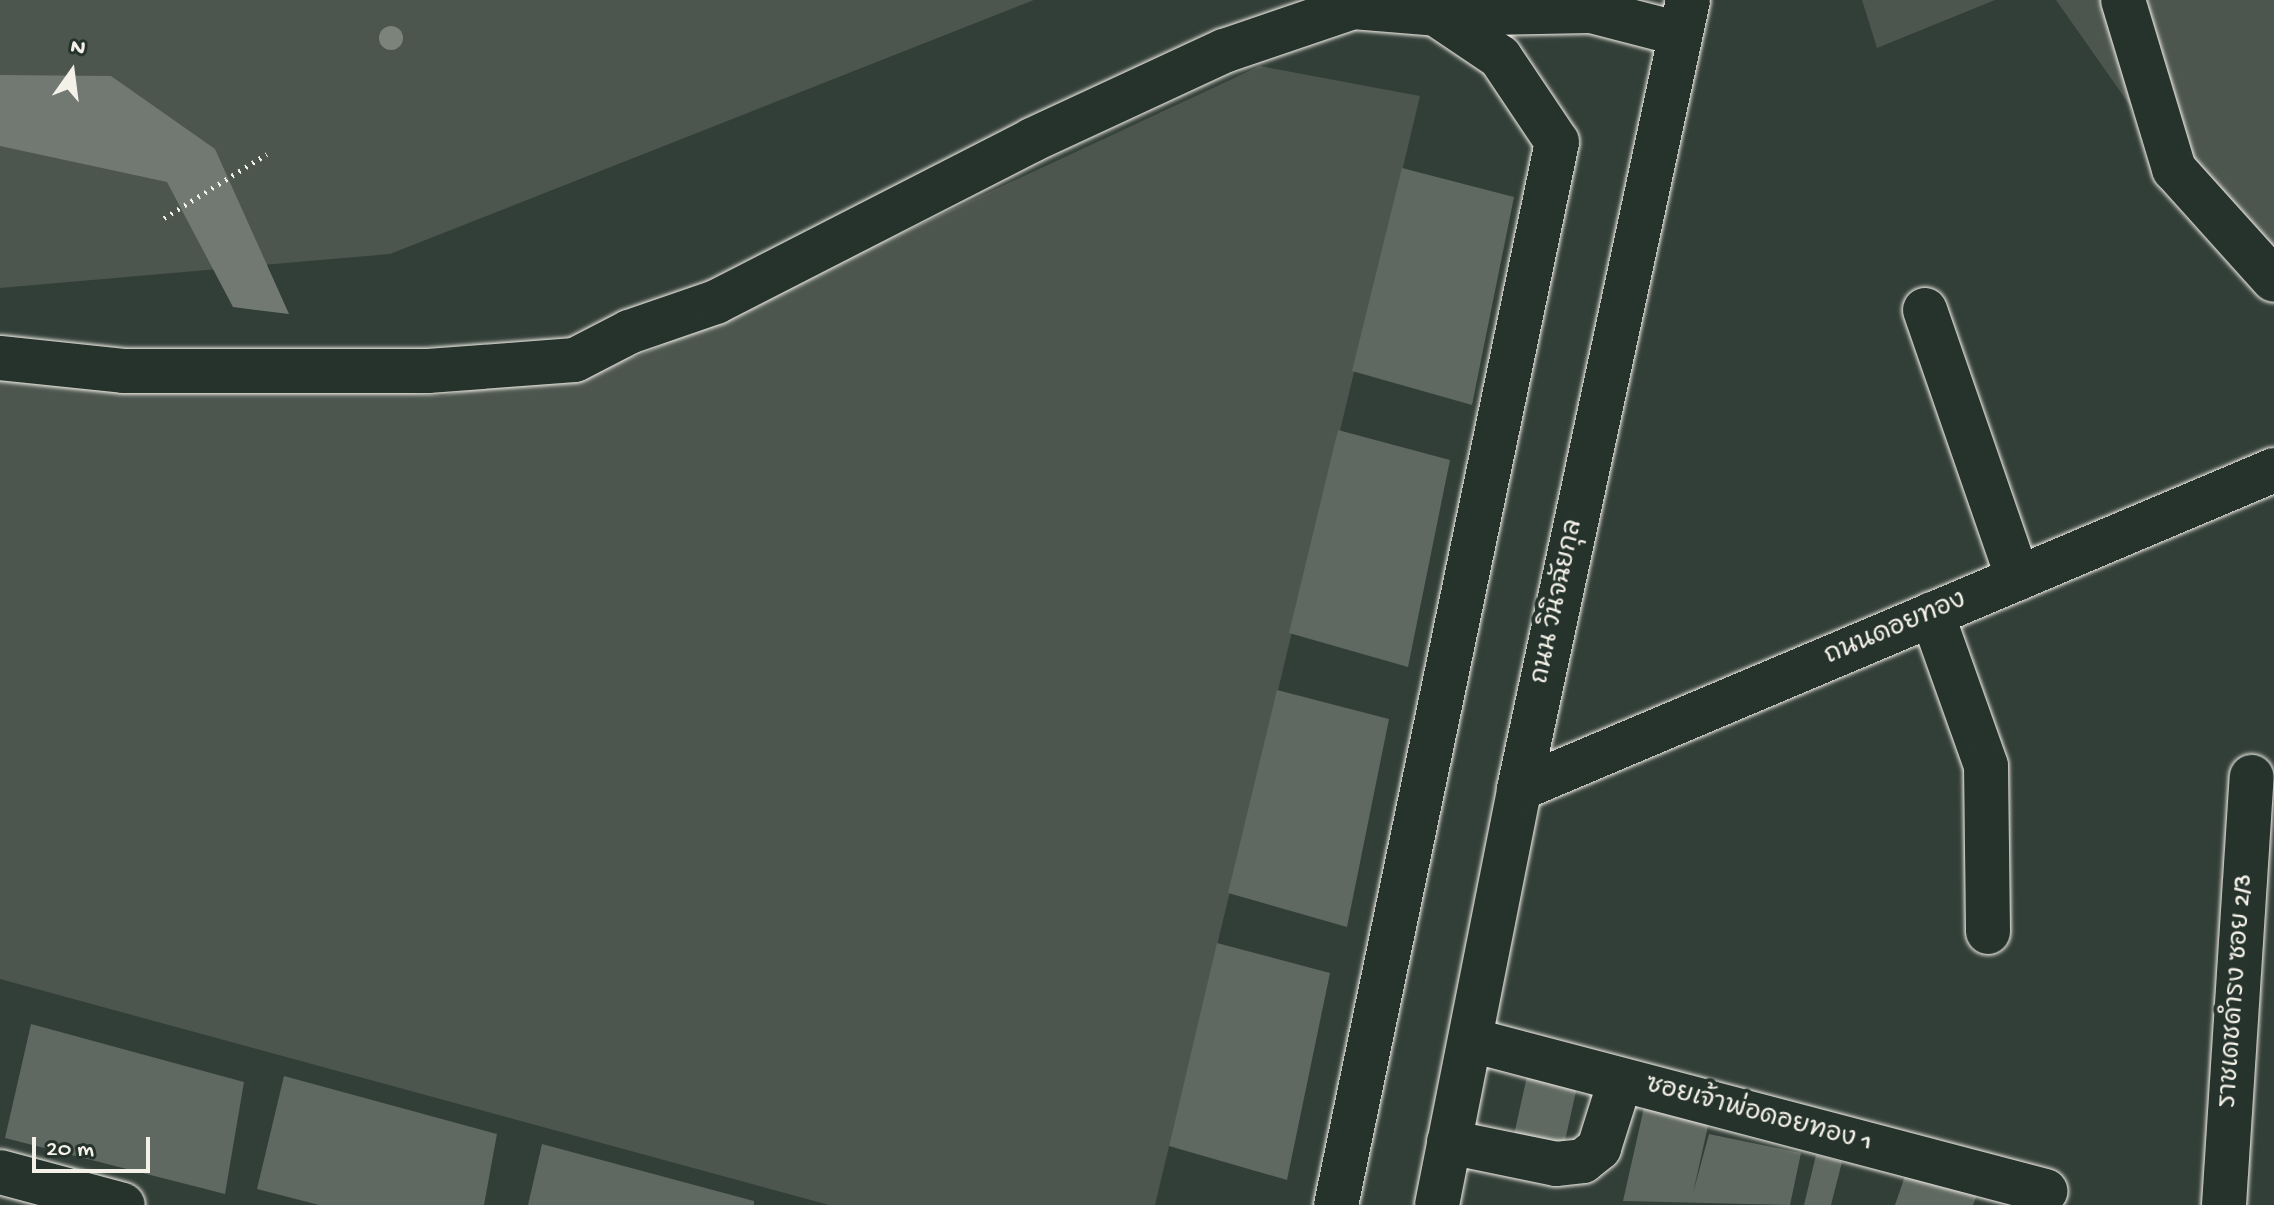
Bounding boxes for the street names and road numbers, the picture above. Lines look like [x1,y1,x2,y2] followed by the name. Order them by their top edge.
[1526,517,1592,687] street label: ถนน วินิจฉัยกุล
[1821,586,1971,674] street label: ถนนดอยทอง
[2214,873,2262,1109] street label: ราชเดชดำรง ซอย 2/3
[1641,1071,1875,1161] street label: ซอยเจ้าพ่อดอยทอง 1

